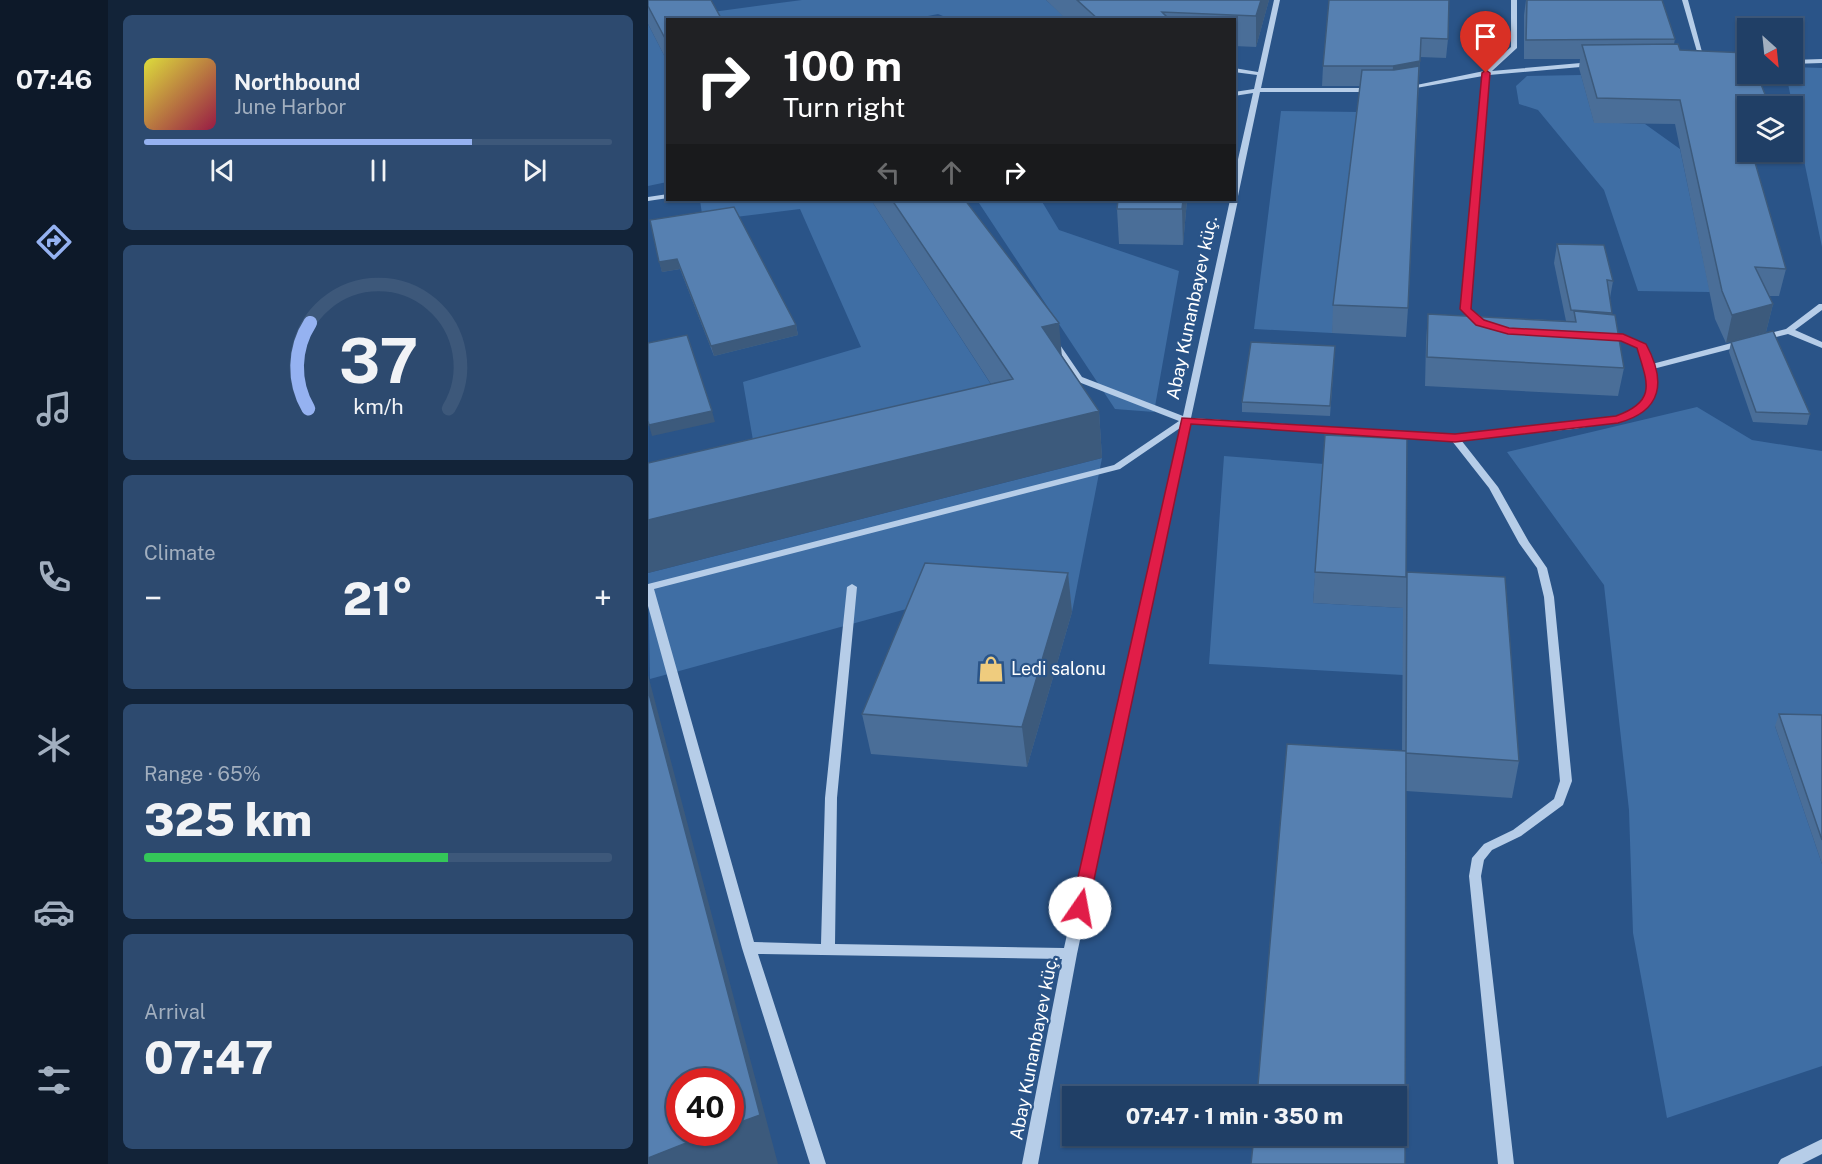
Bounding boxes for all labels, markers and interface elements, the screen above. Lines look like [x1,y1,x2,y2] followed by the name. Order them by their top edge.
[1460,11,1511,73] pin
[1737,18,1803,84] north arrow
[1737,18,1803,162] map controls
[1469,20,1502,53] icon: arrive
[783,41,902,90] text: 100 m
[684,42,762,120] icon: right
[16,63,92,95] text: 07:46
[234,69,360,95] text: Northbound
[783,91,906,123] text: Turn right
[234,95,346,119] text: June Harbor
[1737,96,1803,162] button: layers
[206,154,239,187] icon: previous
[362,154,395,187] icon: pause
[518,154,551,187] icon: next
[872,156,905,189] icon: left
[935,156,968,189] icon: ahead
[998,156,1031,189] icon: right
[1162,214,1221,402] street label: Abay Kunanbayev küç.
[33,221,75,263] icon: directions
[338,324,418,397] text: 37
[33,388,75,430] icon: music
[353,395,403,420] text: km/h
[144,541,216,565] text: Climate
[33,556,75,598] icon: phone
[343,572,413,625] text: 21°
[144,579,162,617] text: −
[594,579,612,617] text: +
[976,654,1006,684] shop icon: Ledi salonu
[1011,658,1106,679] place label: Ledi salonu
[33,724,75,766] icon: climate
[144,762,261,786] text: Range · 65%
[144,793,312,846] text: 325 km
[1048,876,1112,940] position arrow
[33,891,75,933] icon: car
[1005,954,1062,1142] street label: Abay Kunanbayev küç.
[144,1000,206,1024] text: Arrival
[144,1031,273,1084] text: 07:47
[33,1059,75,1101] icon: filters
[666,1068,744,1146] speed limit sign: 40
[1126,1103,1343,1129] text: 07:47 · 1 min · 350 m

